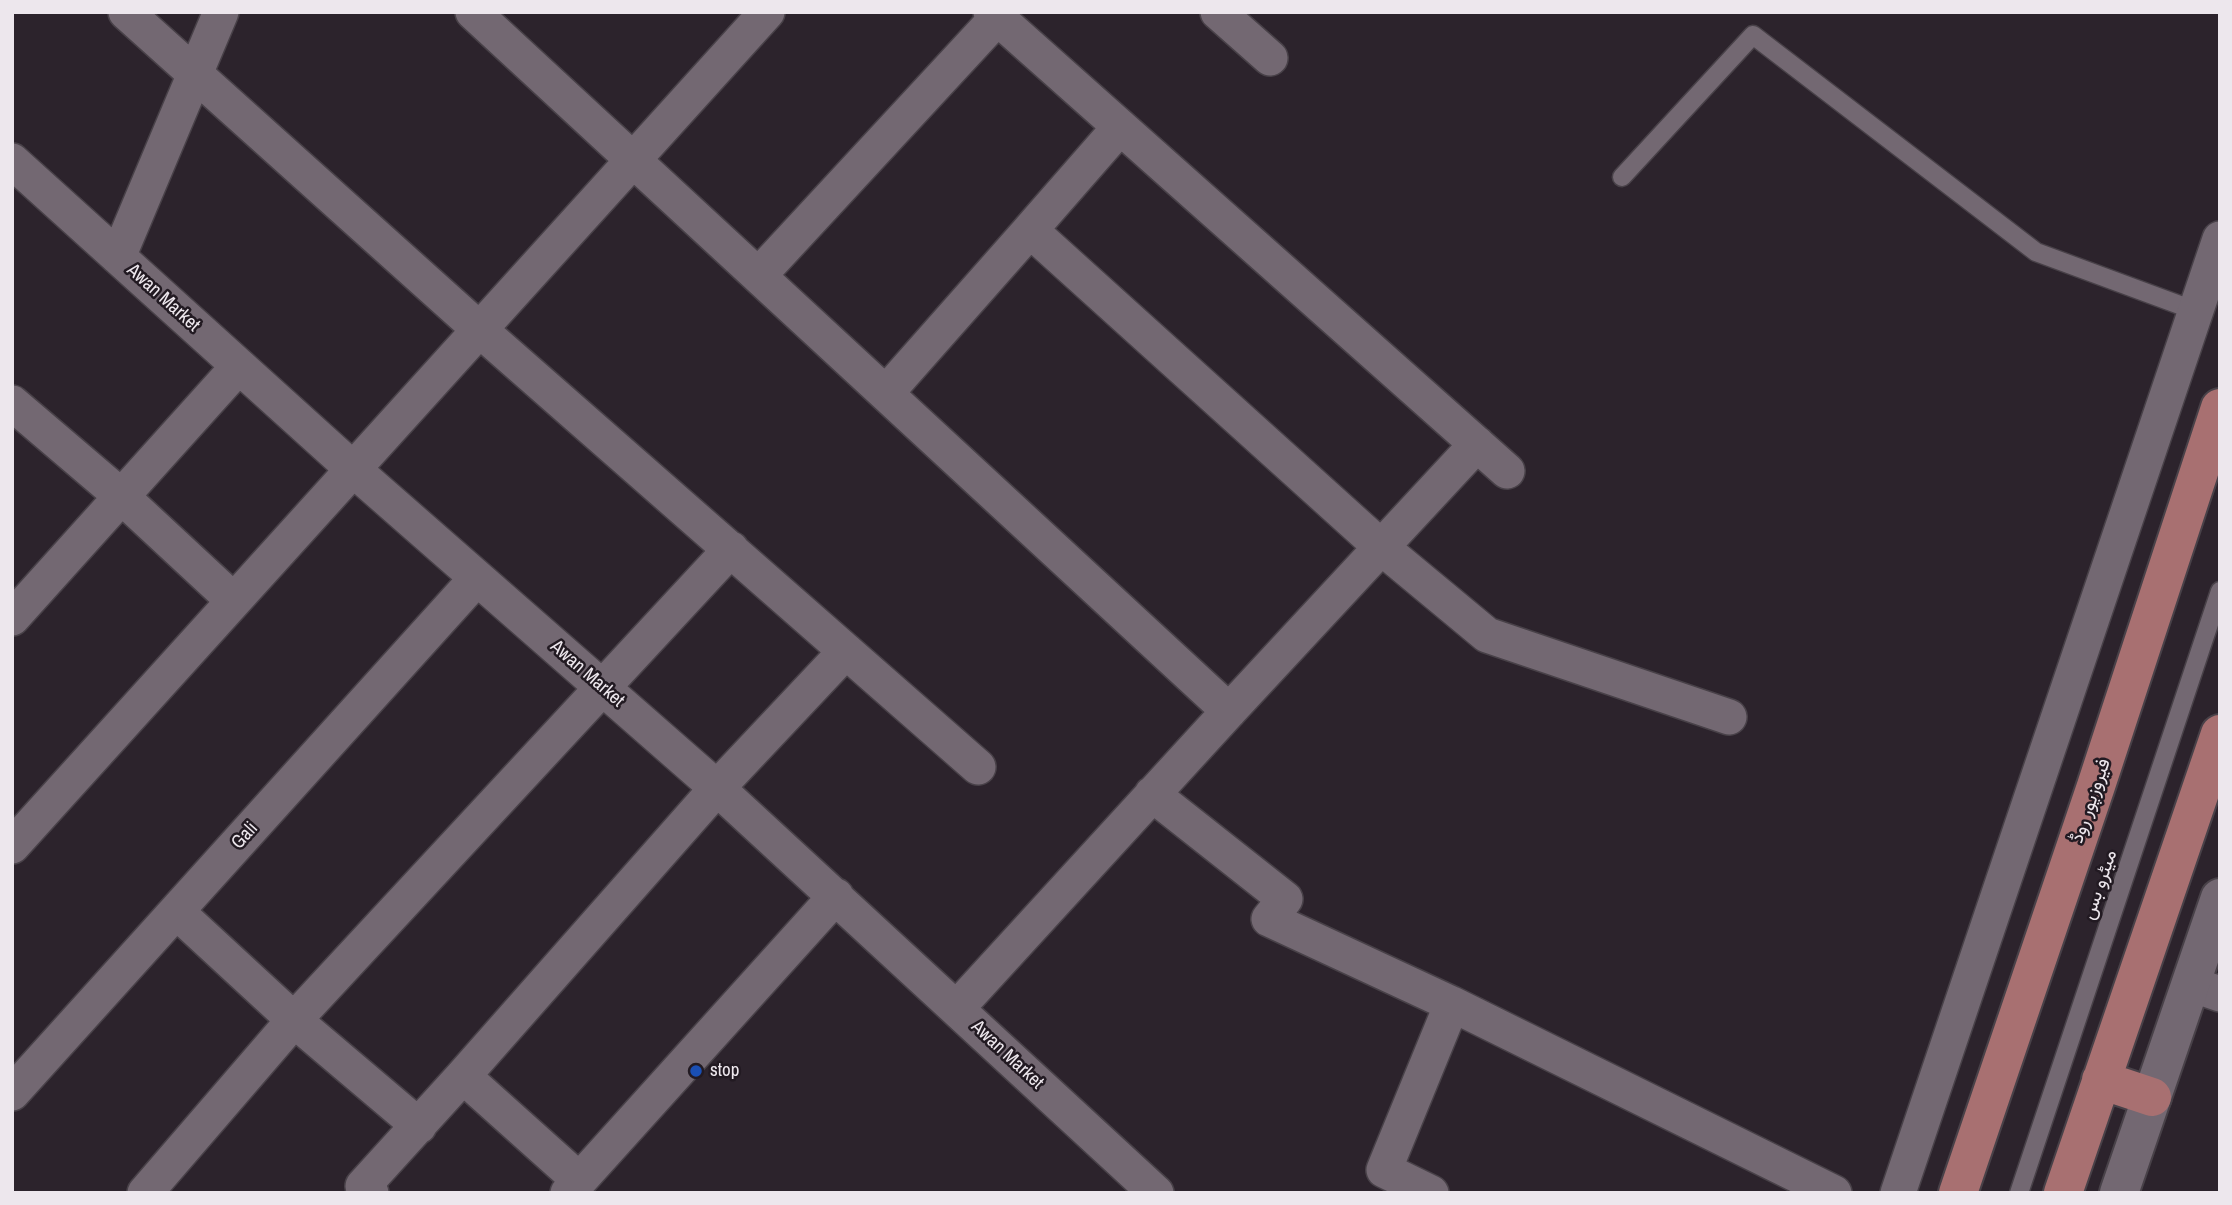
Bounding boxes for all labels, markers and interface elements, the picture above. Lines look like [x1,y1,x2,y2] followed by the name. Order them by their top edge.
[122,259,204,337] street label: Awan Market
[545,636,629,712] street label: Awan Market
[2066,756,2116,846] street label: فیروزپور روڈ
[227,818,263,854] street label: Gali
[2077,847,2123,923] street label: میٹرو بس
[966,1016,1048,1094] street label: Awan Market
[710,1060,739,1082] place label: stop
[688,1063,704,1079] marker: stop

